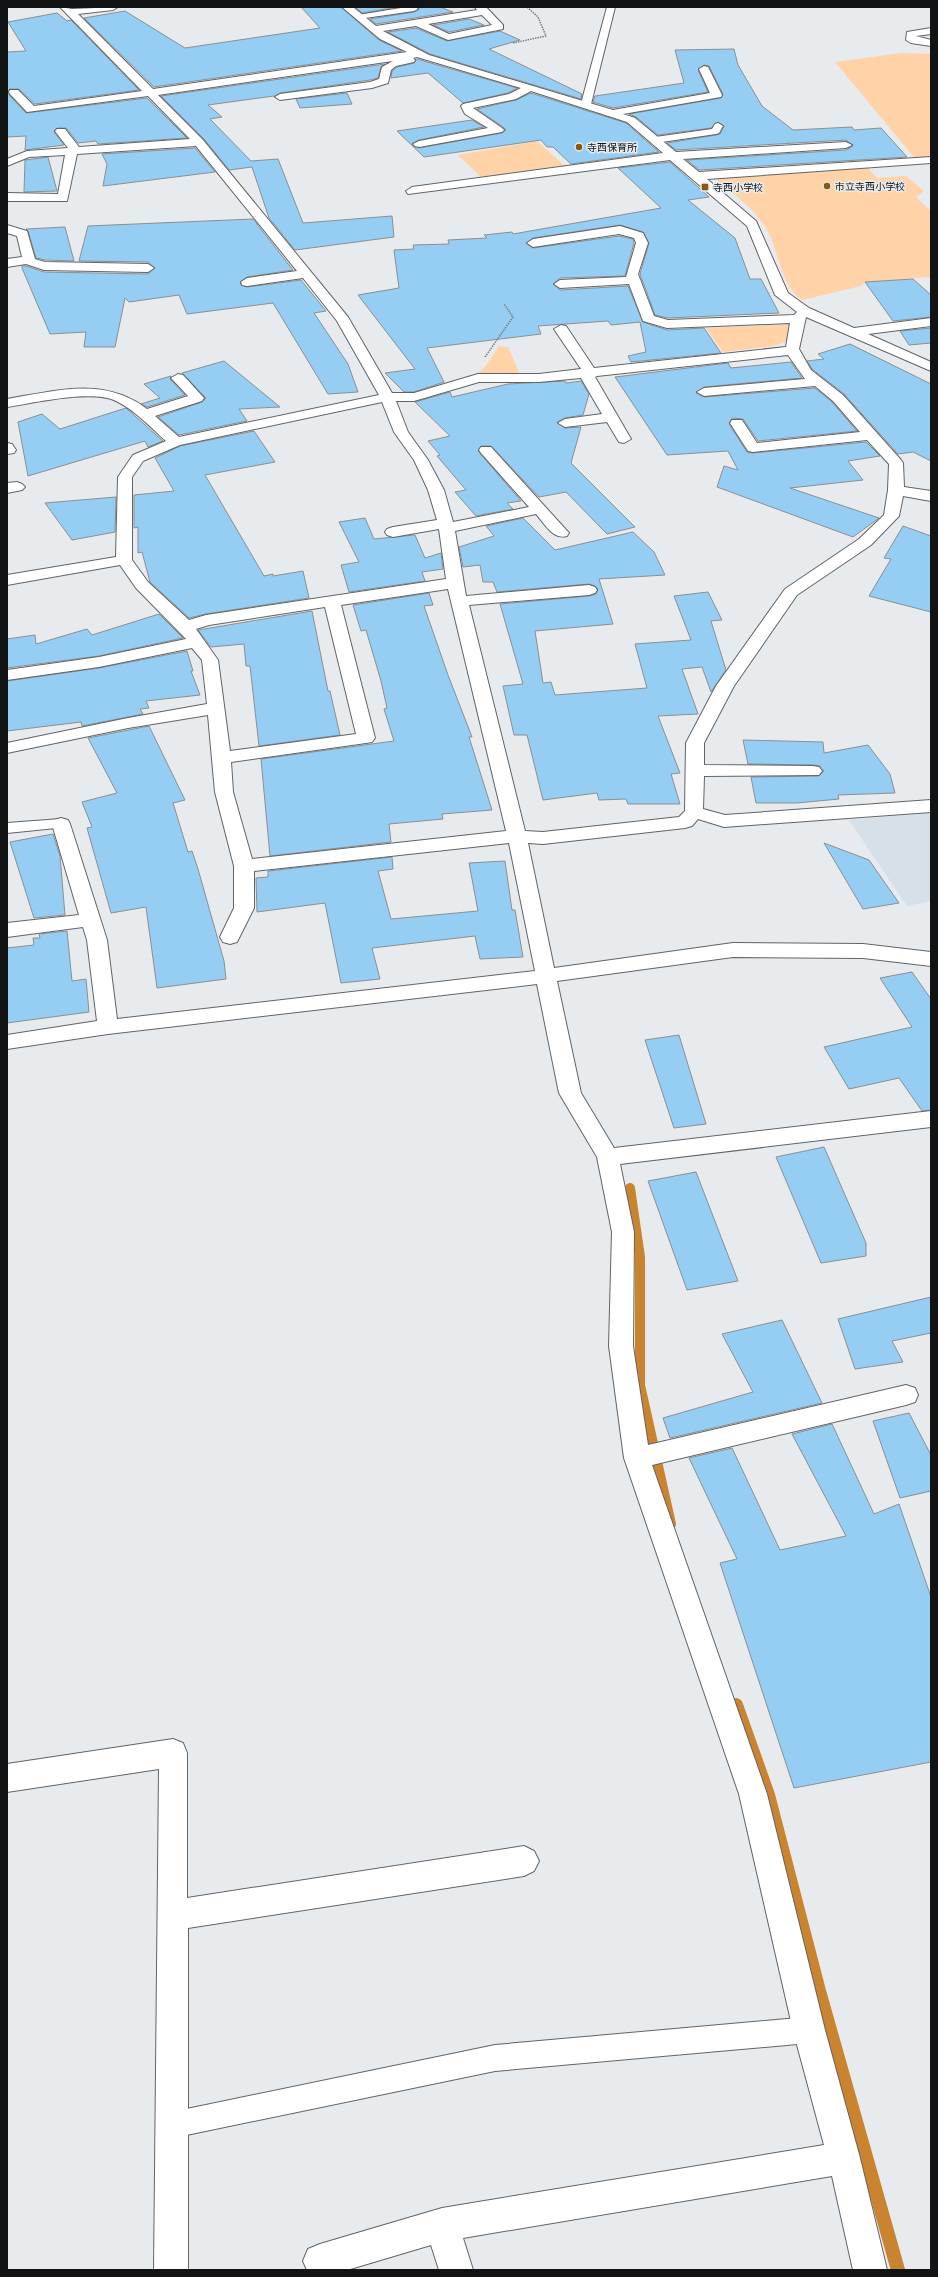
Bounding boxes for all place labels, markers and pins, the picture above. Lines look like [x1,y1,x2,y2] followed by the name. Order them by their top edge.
[587,141,637,153] place label: 寺西保育所
[574,142,584,152] marker: 寺西保育所
[835,180,905,192] place label: 市立寺西小学校
[713,181,763,193] place label: 寺西小学校
[822,181,832,191] marker: 市立寺西小学校
[700,182,710,192] marker: 寺西小学校

